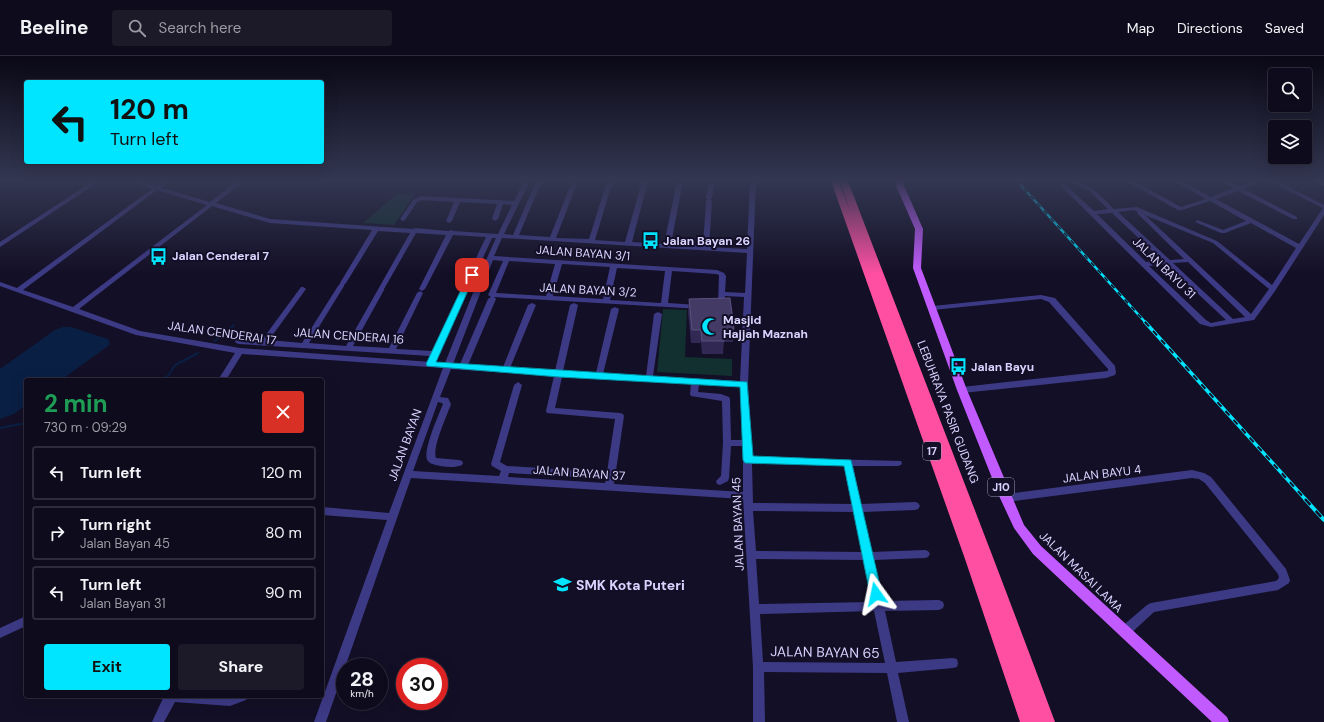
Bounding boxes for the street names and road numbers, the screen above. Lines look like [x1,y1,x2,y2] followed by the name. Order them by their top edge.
[1129,234,1199,302] street label: JALAN BAYU 31
[536,242,630,264] street label: JALAN BAYAN 3/1
[539,279,637,301] street label: JALAN BAYAN 3/2
[167,317,277,349] street label: JALAN CENDERAI 17
[293,324,405,348] street label: JALAN CENDERAI 16
[913,338,983,486] street label: LEBUHRAYA PASIR GUDANG
[384,407,426,483] street label: JALAN BAYAN
[923,442,941,460] road number: 17
[1062,461,1142,487] street label: JALAN BAYU 4
[532,462,626,484] street label: JALAN BAYAN 37
[728,477,748,571] street label: JALAN BAYAN 45
[988,478,1014,496] road number: J10
[1036,528,1126,616] street label: JALAN MASAI LAMA
[770,642,880,662] street label: JALAN BAYAN 65

